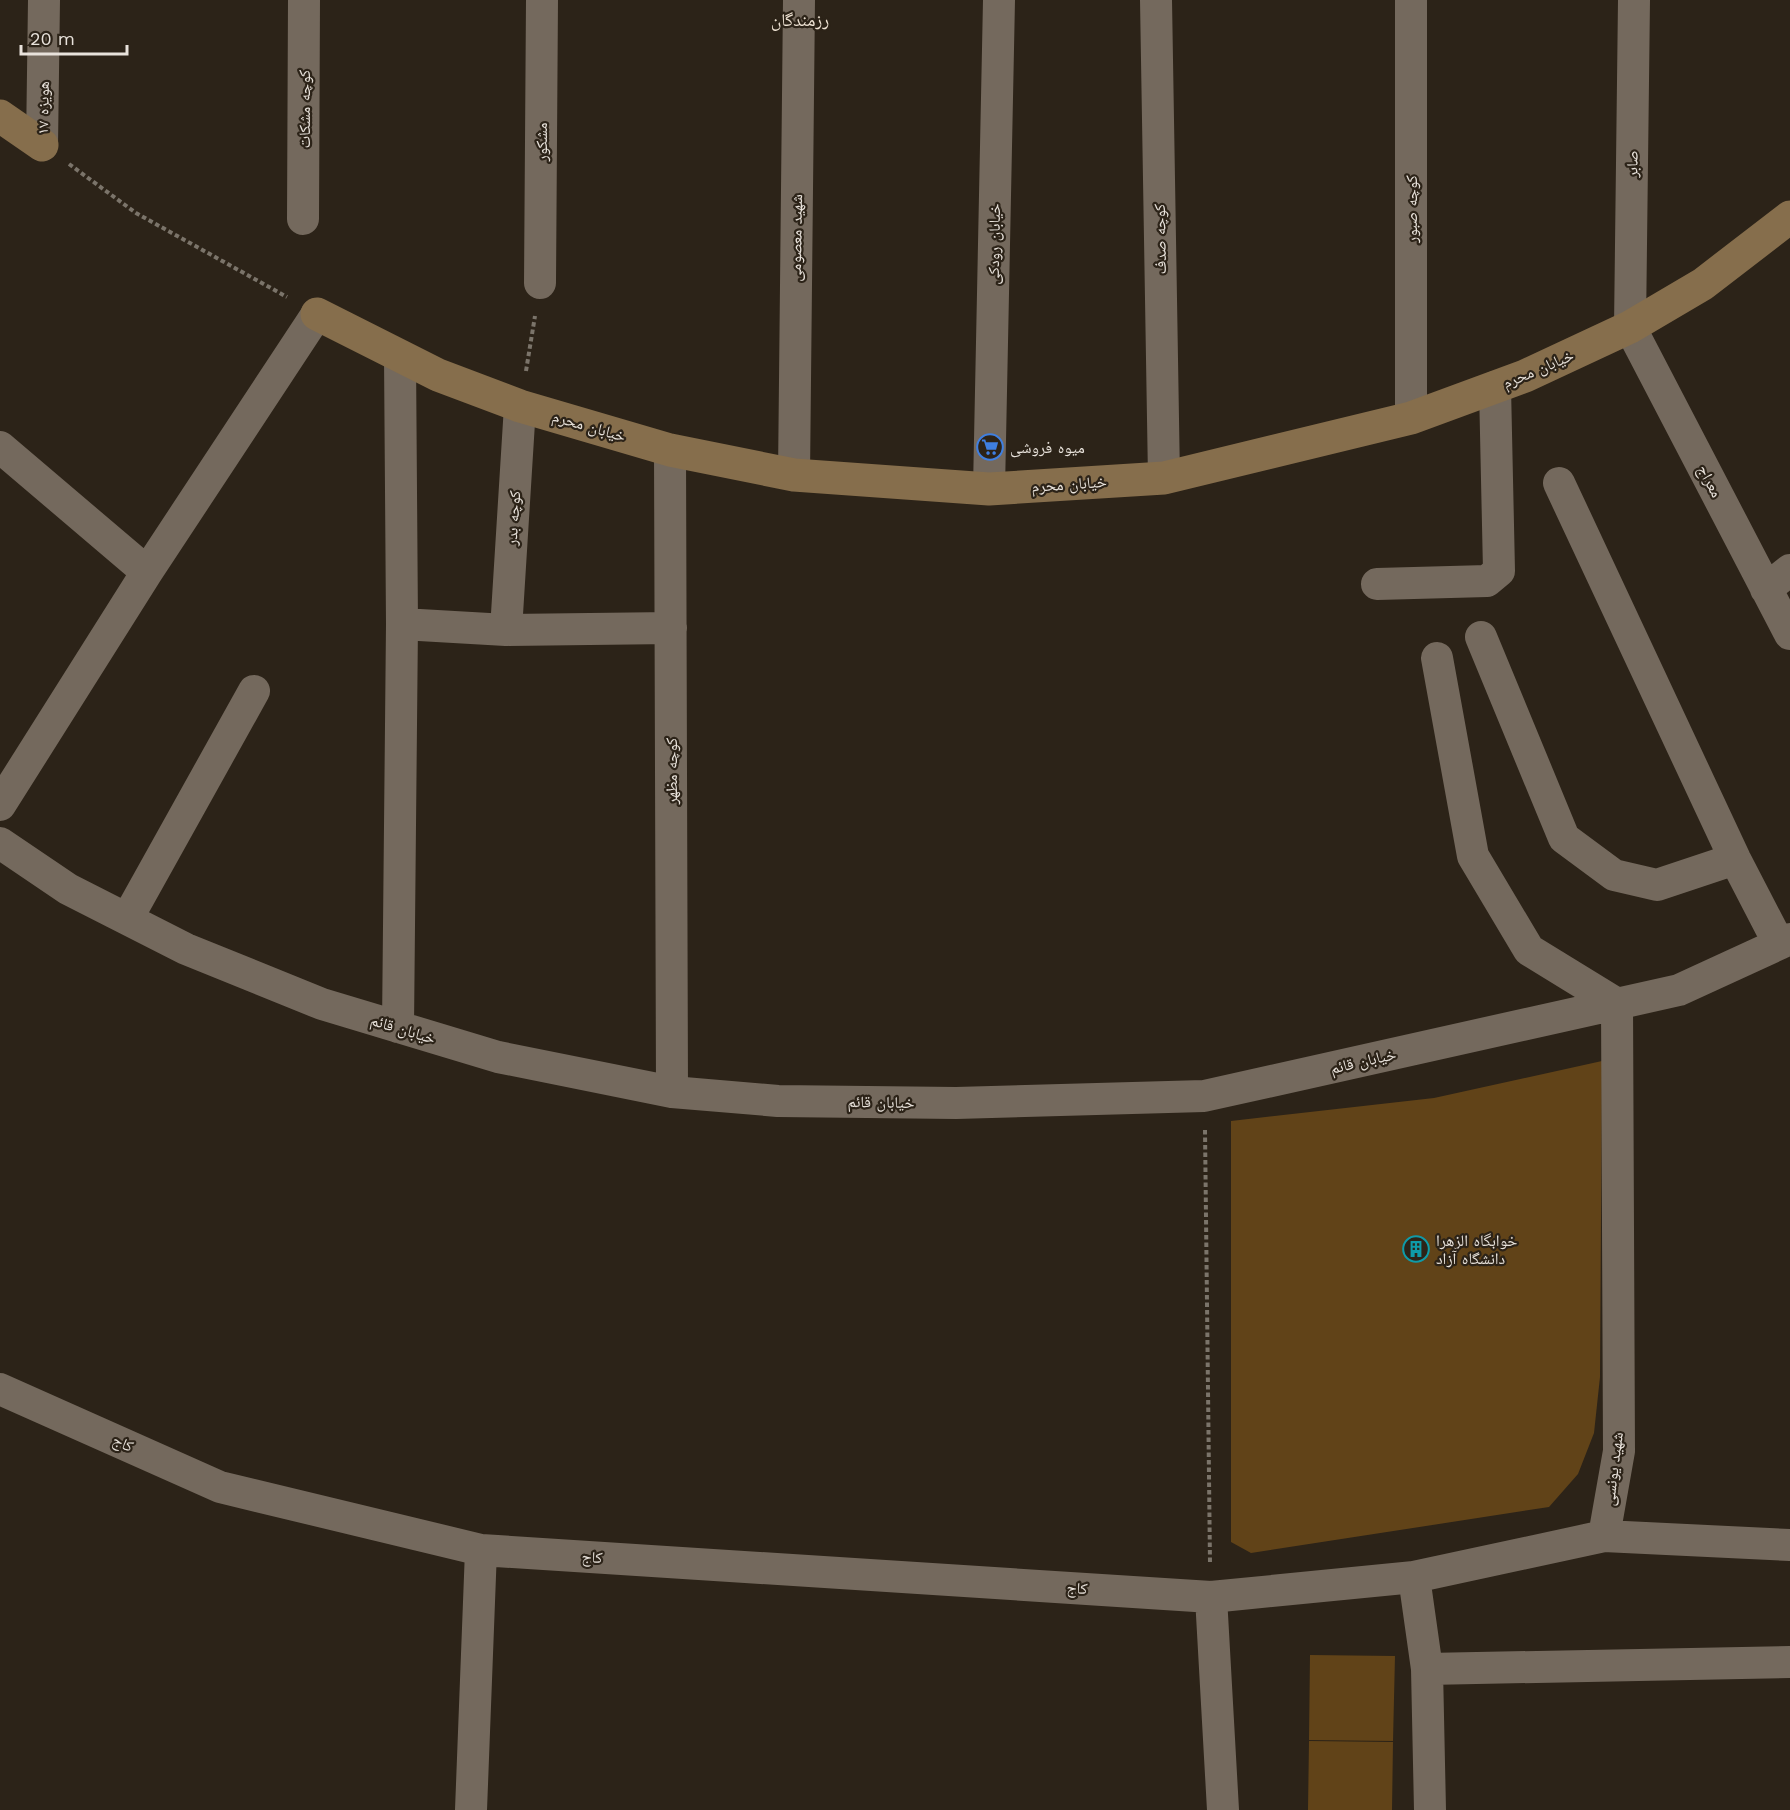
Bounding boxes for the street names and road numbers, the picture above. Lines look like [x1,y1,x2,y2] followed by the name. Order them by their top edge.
[295,69,314,148] street label: کوچه مشکات
[33,81,53,135] street label: هویزه ۱۷
[532,123,551,162] street label: مشکور
[1622,150,1642,179] street label: صابر
[1402,175,1421,244] street label: کوچه صبور
[786,194,807,282] street label: شهید معصومی
[984,203,1005,285] street label: خیابان رودکی
[1150,203,1170,275] street label: کوچه صدف
[1500,346,1577,393] street label: خیابان محرم
[550,406,628,447] street label: خیابان محرم
[1693,461,1726,501] street label: معراج
[1031,472,1107,497] street label: خیابان محرم
[502,489,524,547] street label: کوچه بدر
[662,737,681,805] street label: کوچه مظهر
[368,1010,438,1049] street label: خیابان قائم
[1328,1044,1398,1079] street label: خیابان قائم
[847,1092,915,1113] street label: خیابان قائم
[109,1430,137,1457] street label: کاج
[1599,1431,1628,1507] street label: شهید یونسی
[581,1547,603,1568] street label: کاج
[1066,1578,1088,1599] street label: کاج

